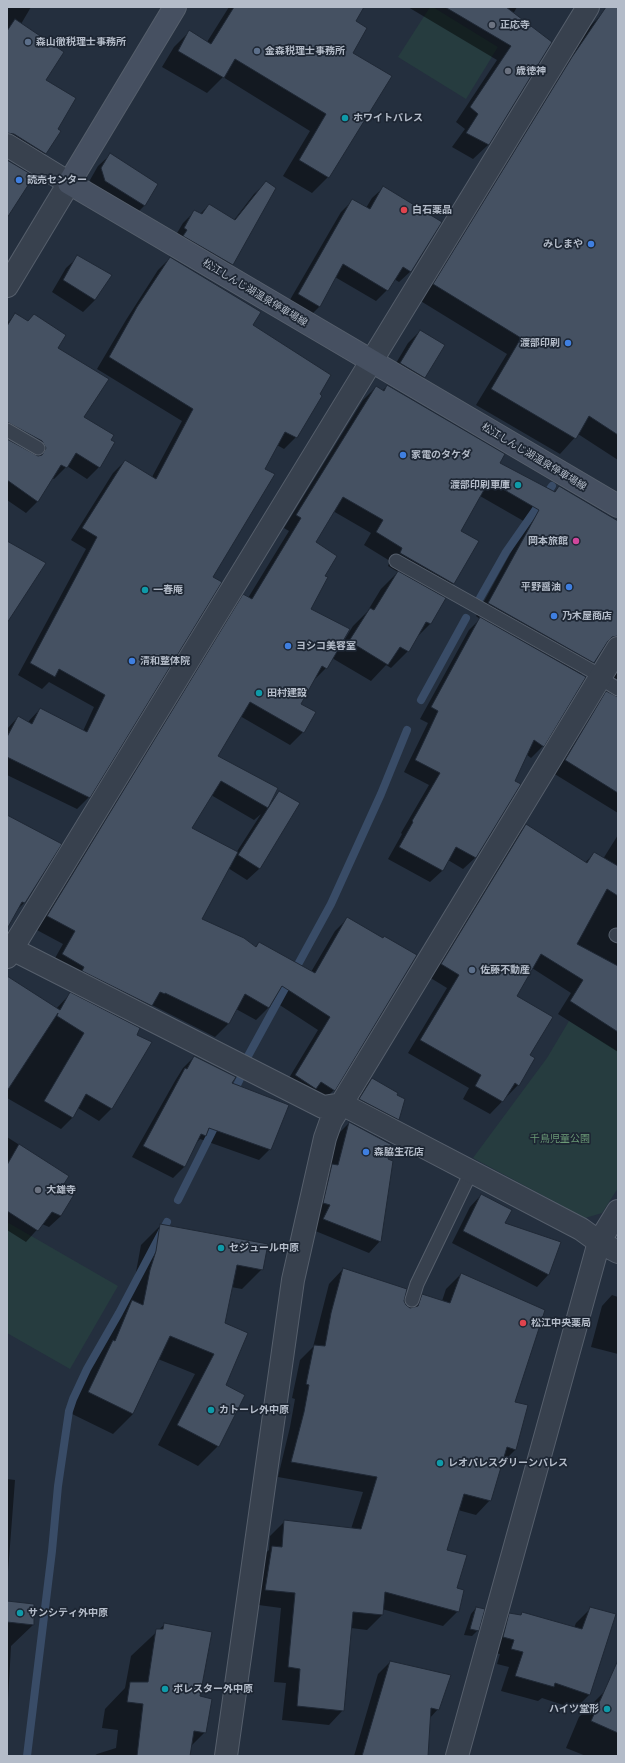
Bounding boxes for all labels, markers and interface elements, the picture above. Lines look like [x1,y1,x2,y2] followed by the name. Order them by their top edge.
[500,19,530,31] place label: 正応寺
[487,20,497,30] marker: 正応寺
[36,36,126,48] place label: 森山徹税理士事務所
[23,37,33,47] marker: 森山徹税理士事務所
[265,45,345,57] place label: 金森税理士事務所
[252,46,262,56] marker: 金森税理士事務所
[516,65,546,77] place label: 歳徳神
[503,66,513,76] marker: 歳徳神
[353,112,423,124] place label: ホワイトパレス
[340,113,350,123] marker: ホワイトパレス
[27,174,87,186] place label: 読売センター
[14,175,24,185] marker: 読売センター
[412,204,452,216] place label: 白石薬品
[399,205,409,215] marker: 白石薬品
[543,238,583,250] place label: みしまや
[586,239,596,249] marker: みしまや
[200,257,310,329] street label: 松江しんじ湖温泉停車場線
[520,337,560,349] place label: 渡部印刷
[563,338,573,348] marker: 渡部印刷
[479,421,589,493] street label: 松江しんじ湖温泉停車場線
[411,449,471,461] place label: 家電のタケダ
[398,450,408,460] marker: 家電のタケダ
[450,479,510,491] place label: 渡部印刷車庫
[513,480,523,490] marker: 渡部印刷車庫
[528,535,568,547] place label: 岡本旅館
[571,536,581,546] marker: 岡本旅館
[521,581,561,593] place label: 平野醤油
[564,582,574,592] marker: 平野醤油
[153,584,183,596] place label: 一春庵
[140,585,150,595] marker: 一春庵
[562,610,612,622] place label: 乃木屋商店
[549,611,559,621] marker: 乃木屋商店
[296,640,356,652] place label: ヨシコ美容室
[283,641,293,651] marker: ヨシコ美容室
[140,655,190,667] place label: 清和整体院
[127,656,137,666] marker: 清和整体院
[267,687,307,699] place label: 田村建設
[254,688,264,698] marker: 田村建設
[480,964,530,976] place label: 佐藤不動産
[467,965,477,975] marker: 佐藤不動産
[530,1133,590,1145] park label: 千鳥児童公園
[374,1146,424,1158] place label: 森脇生花店
[361,1147,371,1157] marker: 森脇生花店
[46,1184,76,1196] place label: 大雄寺
[33,1185,43,1195] marker: 大雄寺
[229,1242,299,1254] place label: セジュール中原
[216,1243,226,1253] marker: セジュール中原
[531,1317,591,1329] place label: 松江中央薬局
[518,1318,528,1328] marker: 松江中央薬局
[219,1404,289,1416] place label: カトーレ外中原
[206,1405,216,1415] marker: カトーレ外中原
[448,1457,568,1469] place label: レオパレスグリーンパレス
[435,1458,445,1468] marker: レオパレスグリーンパレス
[28,1607,108,1619] place label: サンシティ外中原
[15,1608,25,1618] marker: サンシティ外中原
[173,1683,253,1695] place label: ポレスター外中原
[160,1684,170,1694] marker: ポレスター外中原
[549,1703,599,1715] place label: ハイツ堂形
[602,1704,612,1714] marker: ハイツ堂形

